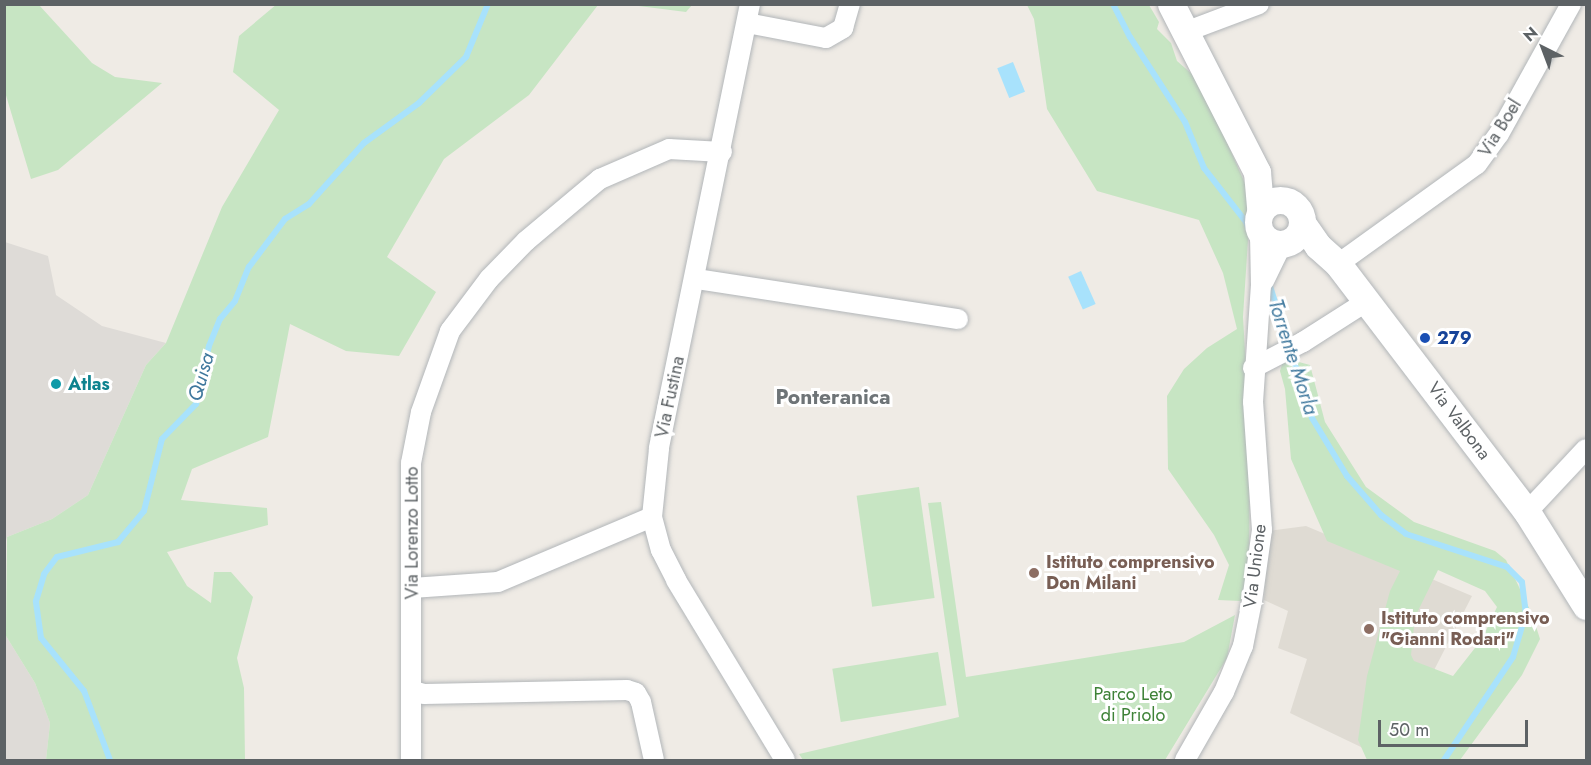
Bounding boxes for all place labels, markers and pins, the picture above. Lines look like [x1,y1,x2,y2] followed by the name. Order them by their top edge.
[1437,327,1472,349] place label: 279
[1418,331,1432,345] marker: 279
[68,373,110,395] place label: Atlas
[49,377,63,391] marker: Atlas
[1046,552,1215,594] place label: Istituto comprensivo Don Milani
[1027,566,1041,580] marker: Istituto comprensivo Don Milani
[1381,608,1550,650] place label: Istituto comprensivo "Gianni Rodari"
[1362,622,1376,636] marker: Istituto comprensivo "Gianni Rodari"

